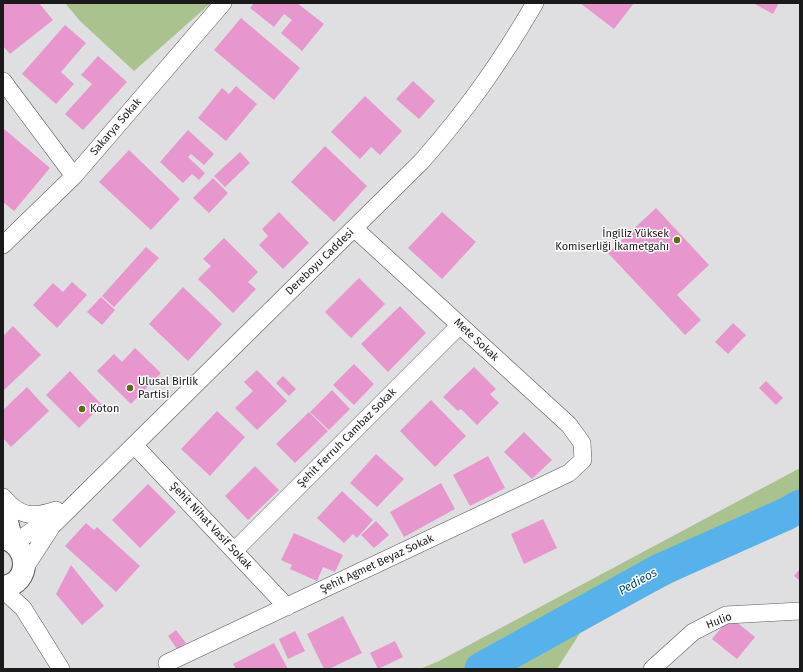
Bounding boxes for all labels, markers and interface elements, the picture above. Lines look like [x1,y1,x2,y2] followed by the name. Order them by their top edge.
[88,96,144,158] street label: Sakarya Sokak
[283,226,357,298] street label: Dereboyu Caddesi
[555,227,669,253] place label: İngiliz Yüksek Komiserliği İkametgahı
[672,235,682,245] marker: İngiliz Yüksek Komiserliği İkametgahı
[451,316,501,364] street label: Mete Sokak
[138,375,198,401] place label: Ulusal Birlik Partisi
[125,383,135,393] marker: Ulusal Birlik Partisi
[295,386,399,490] street label: Şehit Ferruh Cambaz Sokak
[90,402,119,416] place label: Koton
[77,404,87,414] marker: Koton
[167,480,255,572] street label: Şehit Nihat Vasif Sokak
[318,532,436,596] street label: Şehit Agmet Beyaz Sokak
[616,566,660,598] water label: Pedieos
[704,610,734,632] street label: Hulio

